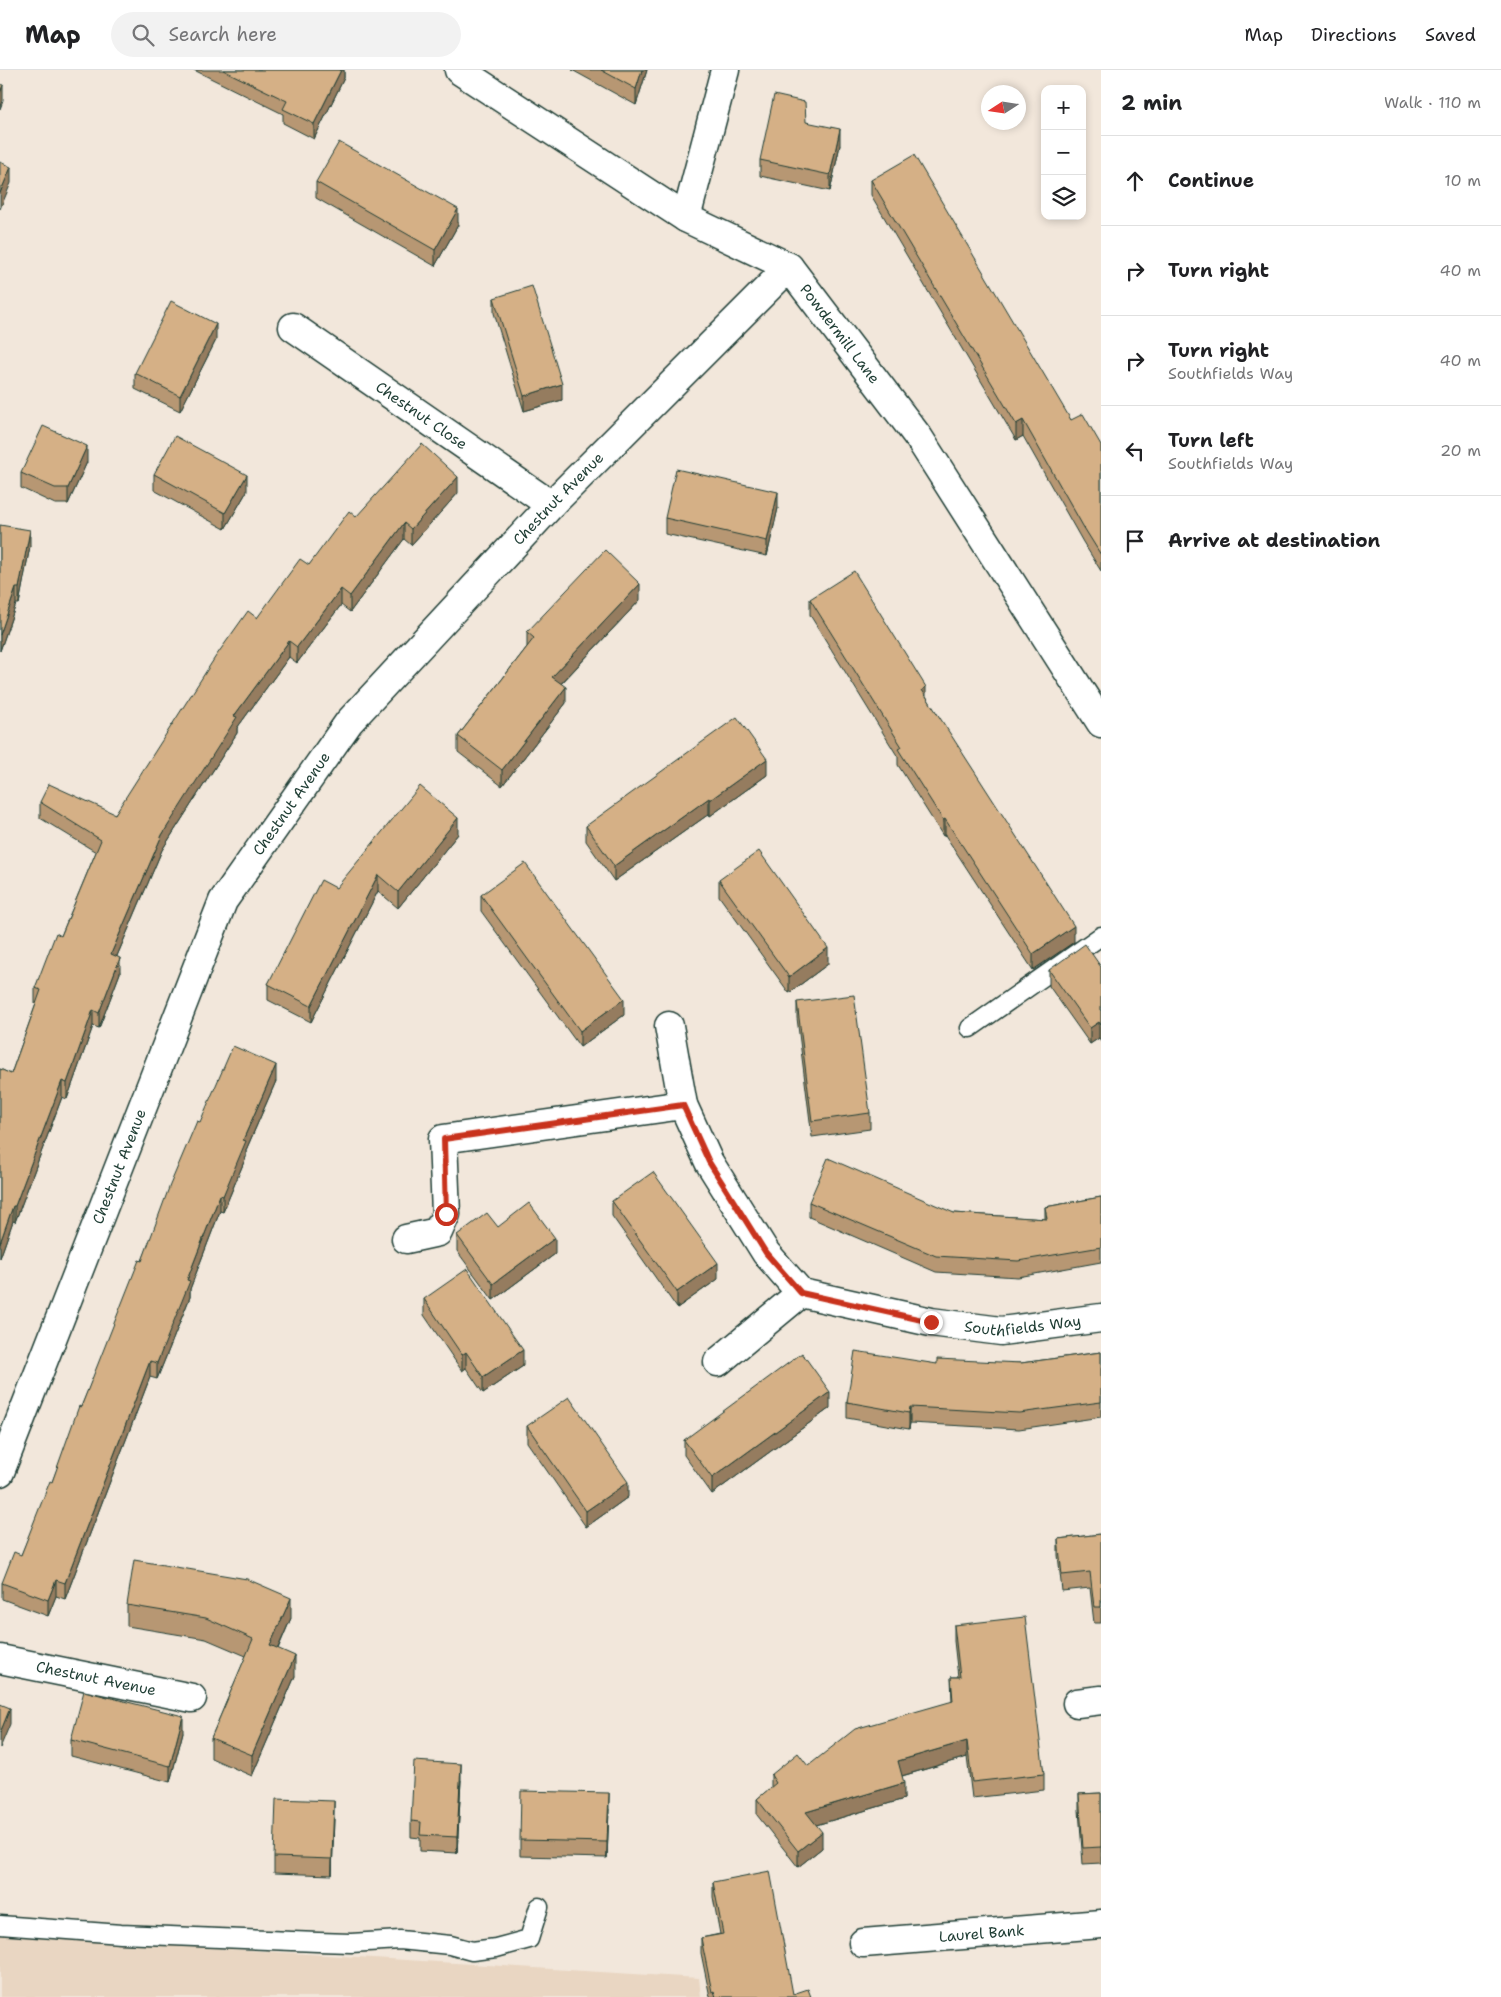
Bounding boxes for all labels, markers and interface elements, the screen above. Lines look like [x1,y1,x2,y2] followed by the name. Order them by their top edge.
[111,12,461,57] search box
[25,19,81,51] text: Map
[129,21,157,49] icon: search
[169,22,277,47] text: Search here
[1245,23,1283,47] text: Map
[1311,23,1397,47] text: Directions
[1425,23,1476,47] text: Saved
[981,85,1026,130] north arrow
[1041,85,1086,220] map controls
[1041,85,1086,130] button: +
[1121,89,1182,117] text: 2 min
[1384,92,1481,113] text: Walk · 110 m
[1041,130,1086,175] button: −
[1121,167,1149,195] icon: ahead
[1168,168,1254,193] text: Continue
[1444,170,1481,191] text: 10 m
[1041,175,1086,220] button: layers
[1121,257,1149,285] icon: right
[1168,258,1269,283] text: Turn right
[1439,260,1481,281] text: 40 m
[795,280,884,388] street label: Powdermill Lane
[1168,338,1269,363] text: Turn right
[1121,347,1149,375] icon: right
[1439,350,1481,371] text: 40 m
[1168,363,1293,384] text: Southfields Way
[372,377,471,454] street label: Chestnut Close
[1168,428,1254,453] text: Turn left
[1121,437,1149,465] icon: left
[1440,440,1481,461] text: 20 m
[509,448,608,549] street label: Chestnut Avenue
[1168,453,1293,474] text: Southfields Way
[1121,527,1149,555] icon: arrive
[1168,528,1380,553] text: Arrive at destination
[248,748,335,859] street label: Chestnut Avenue
[88,1106,151,1227] street label: Chestnut Avenue
[435,1203,458,1226] route start
[920,1311,943,1334] route end
[963,1311,1082,1341] street label: Southfields Way
[34,1657,158,1700] street label: Chestnut Avenue
[938,1920,1025,1947] street label: Laurel Bank

